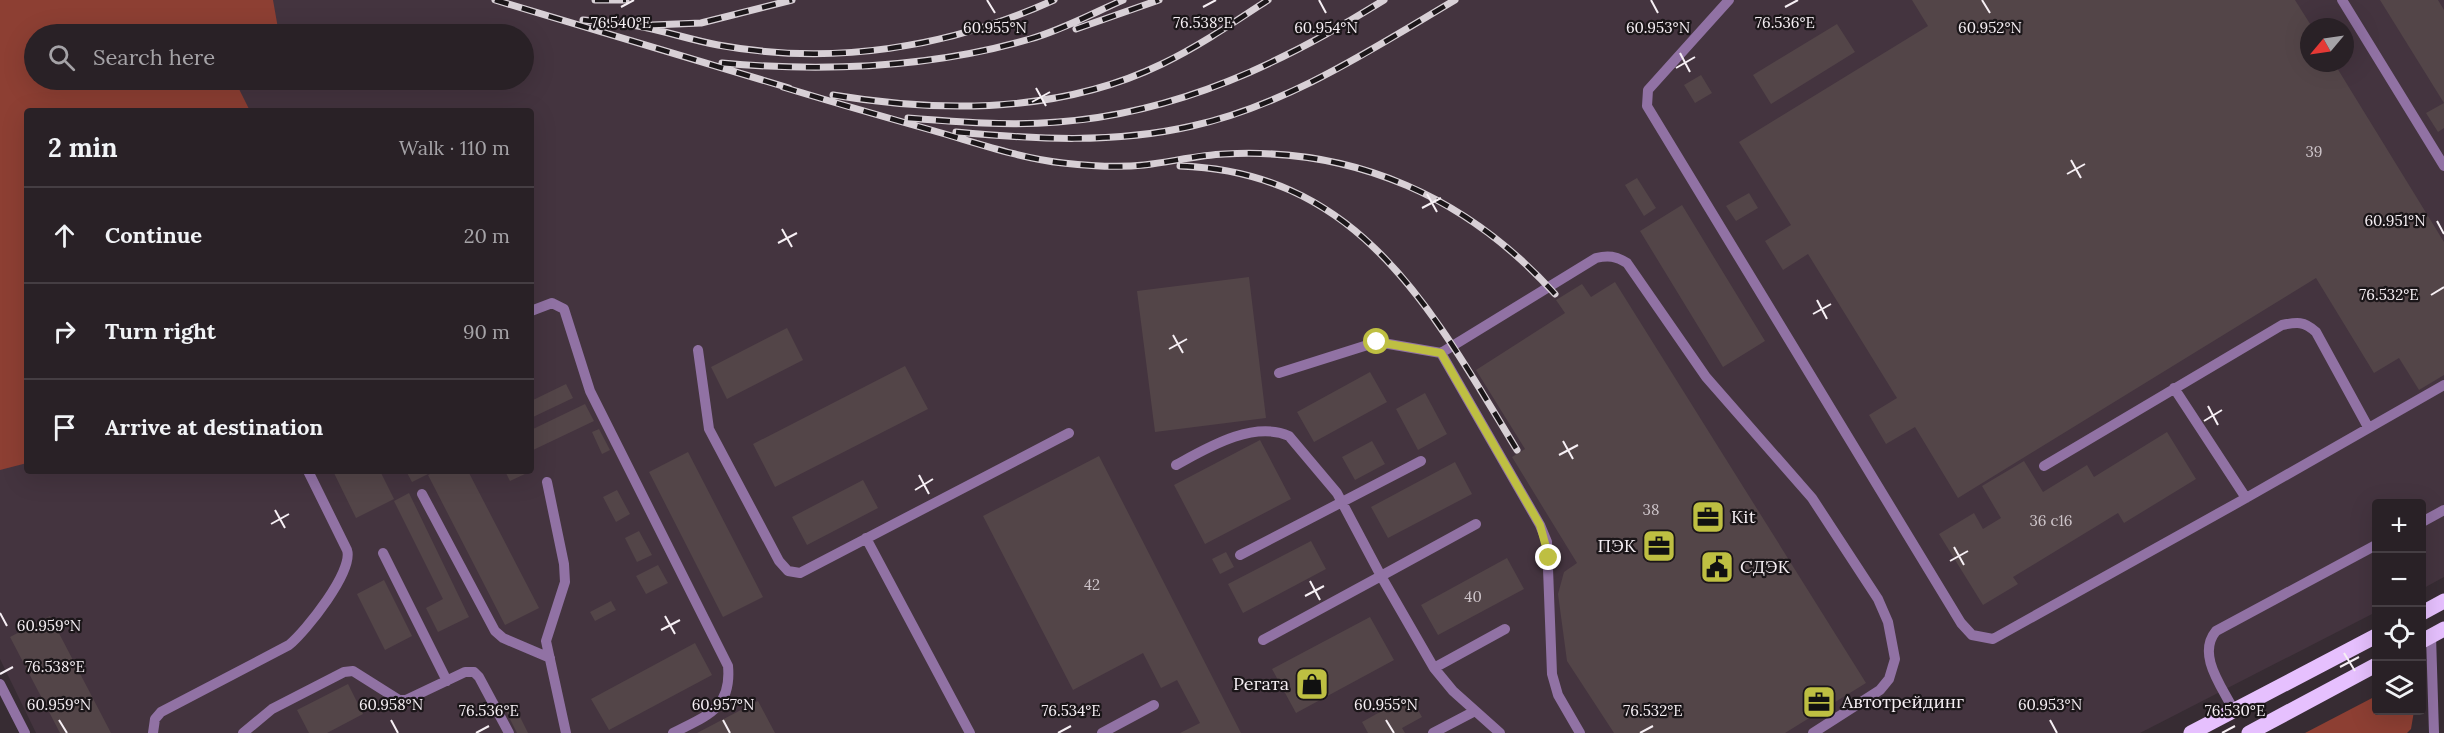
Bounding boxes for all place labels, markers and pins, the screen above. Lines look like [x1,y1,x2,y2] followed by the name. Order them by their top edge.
[1690,499,1726,535] office icon: Kit
[1731,505,1756,528] place label: Kit
[1641,528,1677,564] office icon: ПЭК
[1598,534,1637,557] place label: ПЭК
[1699,549,1735,585] public building icon: СДЭК
[1740,555,1790,578] place label: СДЭК
[1294,666,1330,702] shop icon: Регата
[1233,672,1289,695] place label: Регата
[1801,684,1837,720] office icon: Автотрейдинг
[1841,690,1964,713] place label: Автотрейдинг

